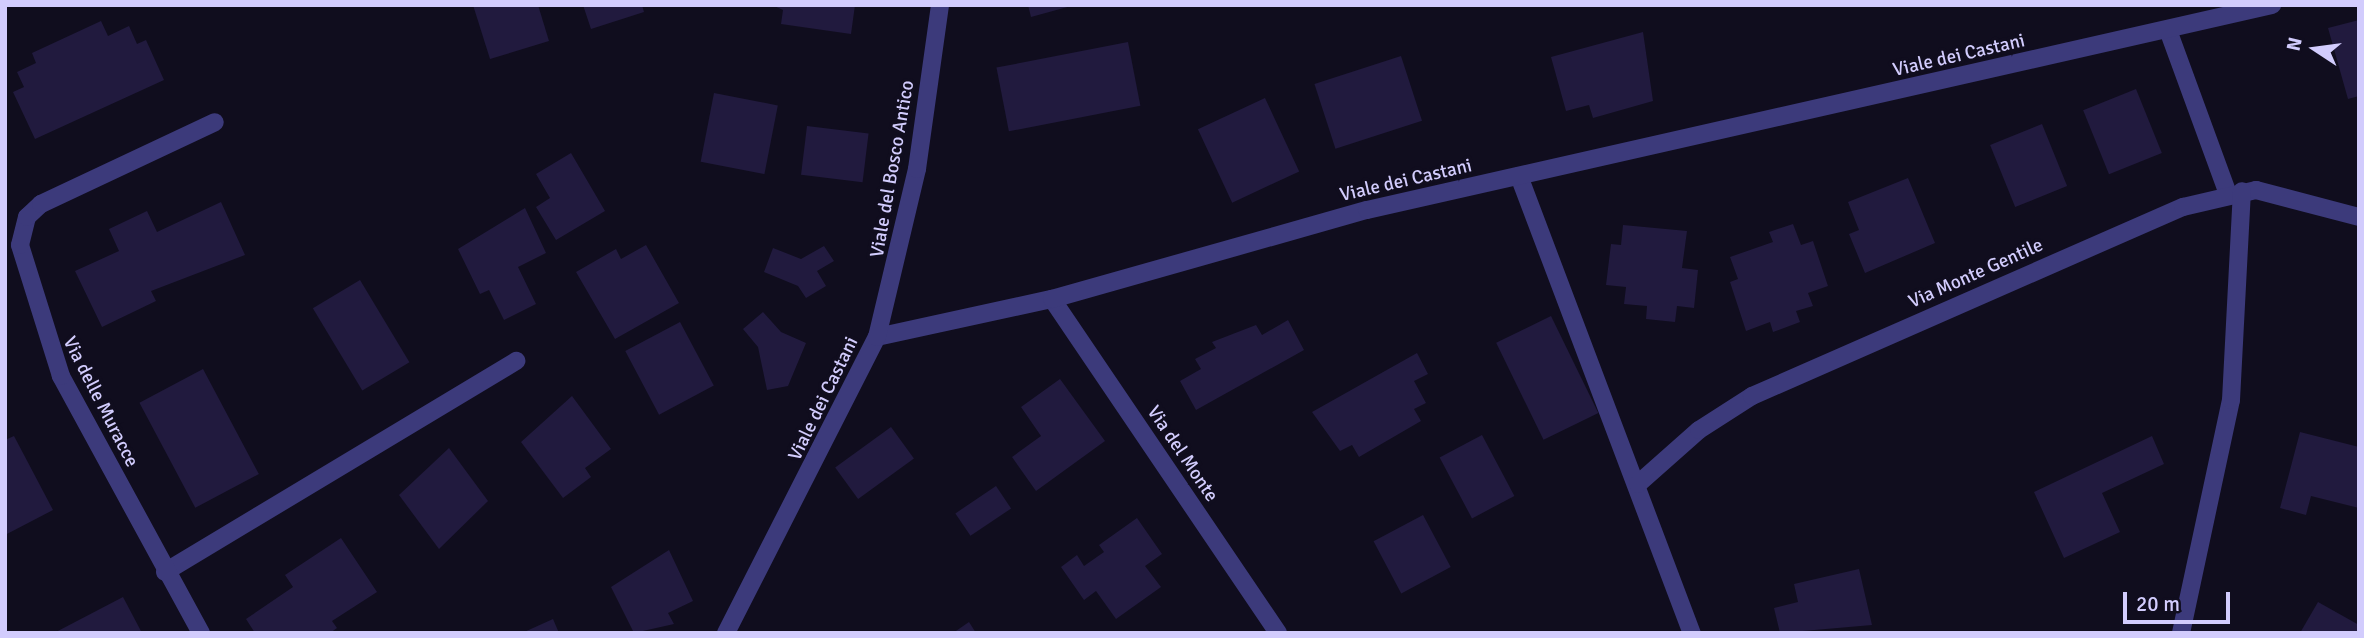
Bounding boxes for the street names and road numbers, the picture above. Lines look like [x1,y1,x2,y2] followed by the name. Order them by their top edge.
[1891,30,2027,82] street label: Viale dei Castani
[866,79,920,259] street label: Viale del Bosco Antico
[1338,155,1474,207] street label: Viale dei Castani
[1905,234,2047,314] street label: Via Monte Gentile
[57,333,143,471] street label: Via delle Muracce
[784,333,864,465] street label: Viale dei Castani
[1142,402,1222,506] street label: Via del Monte

